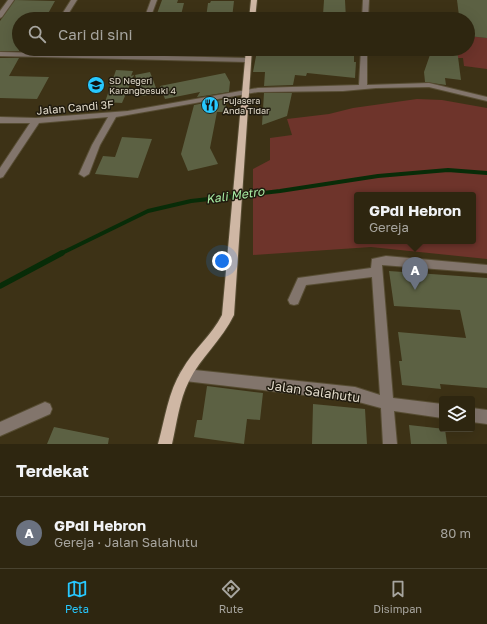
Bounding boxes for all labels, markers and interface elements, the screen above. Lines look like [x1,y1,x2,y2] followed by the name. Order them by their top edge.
[12,12,475,56] search box
[26,23,48,45] icon: search
[58,25,133,43] text: Cari di sini
[86,75,106,95] school or university icon: SD Negeri Karangbesuki 4
[109,75,176,96] place label: SD Negeri Karangbesuki 4
[200,95,220,115] restaurant icon: Pujasera Anda Tidar
[223,95,270,116] place label: Pujasera Anda Tidar
[36,97,115,117] street label: Jalan Candi 3F
[205,183,266,207] water label: Kali Metro
[354,192,476,244] popup
[369,201,461,219] text: GPdI Hebron
[369,219,409,235] text: Gereja
[212,251,232,271] your location
[402,257,428,290] pin: A
[267,377,361,405] street label: Jalan Salahutu
[439,396,475,432] map controls
[439,396,475,432] button: layers
[16,460,89,481] text: Terdekat
[54,516,146,534] text: GPdI Hebron
[24,525,34,541] text: A
[440,525,471,541] text: 80 m
[54,534,198,550] text: Gereja · Jalan Salahutu
[65,578,89,615] tab: Peta
[219,578,243,615] tab: Rute
[373,578,422,615] tab: Disimpan

